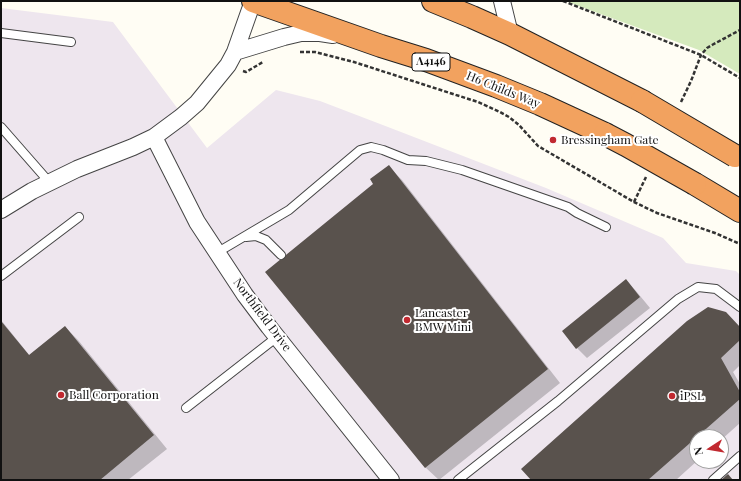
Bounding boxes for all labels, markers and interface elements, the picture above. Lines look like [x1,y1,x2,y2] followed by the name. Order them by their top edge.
[412,53,450,71] road number: A4146
[464,69,542,111] street label: H6 Childs Way
[561,133,659,147] place label: Bressingham Gate
[548,135,558,145] marker: Bressingham Gate
[230,276,294,354] street label: Northfield Drive
[415,306,471,334] place label: Lancaster BMW Mini
[402,315,412,325] marker: Lancaster BMW Mini
[69,388,159,402] place label: Ball Corporation
[680,389,704,403] place label: iPSL
[56,390,66,400] marker: Ball Corporation
[667,391,677,401] marker: iPSL
[689,429,729,469] north arrow
[690,446,706,457] text: N

